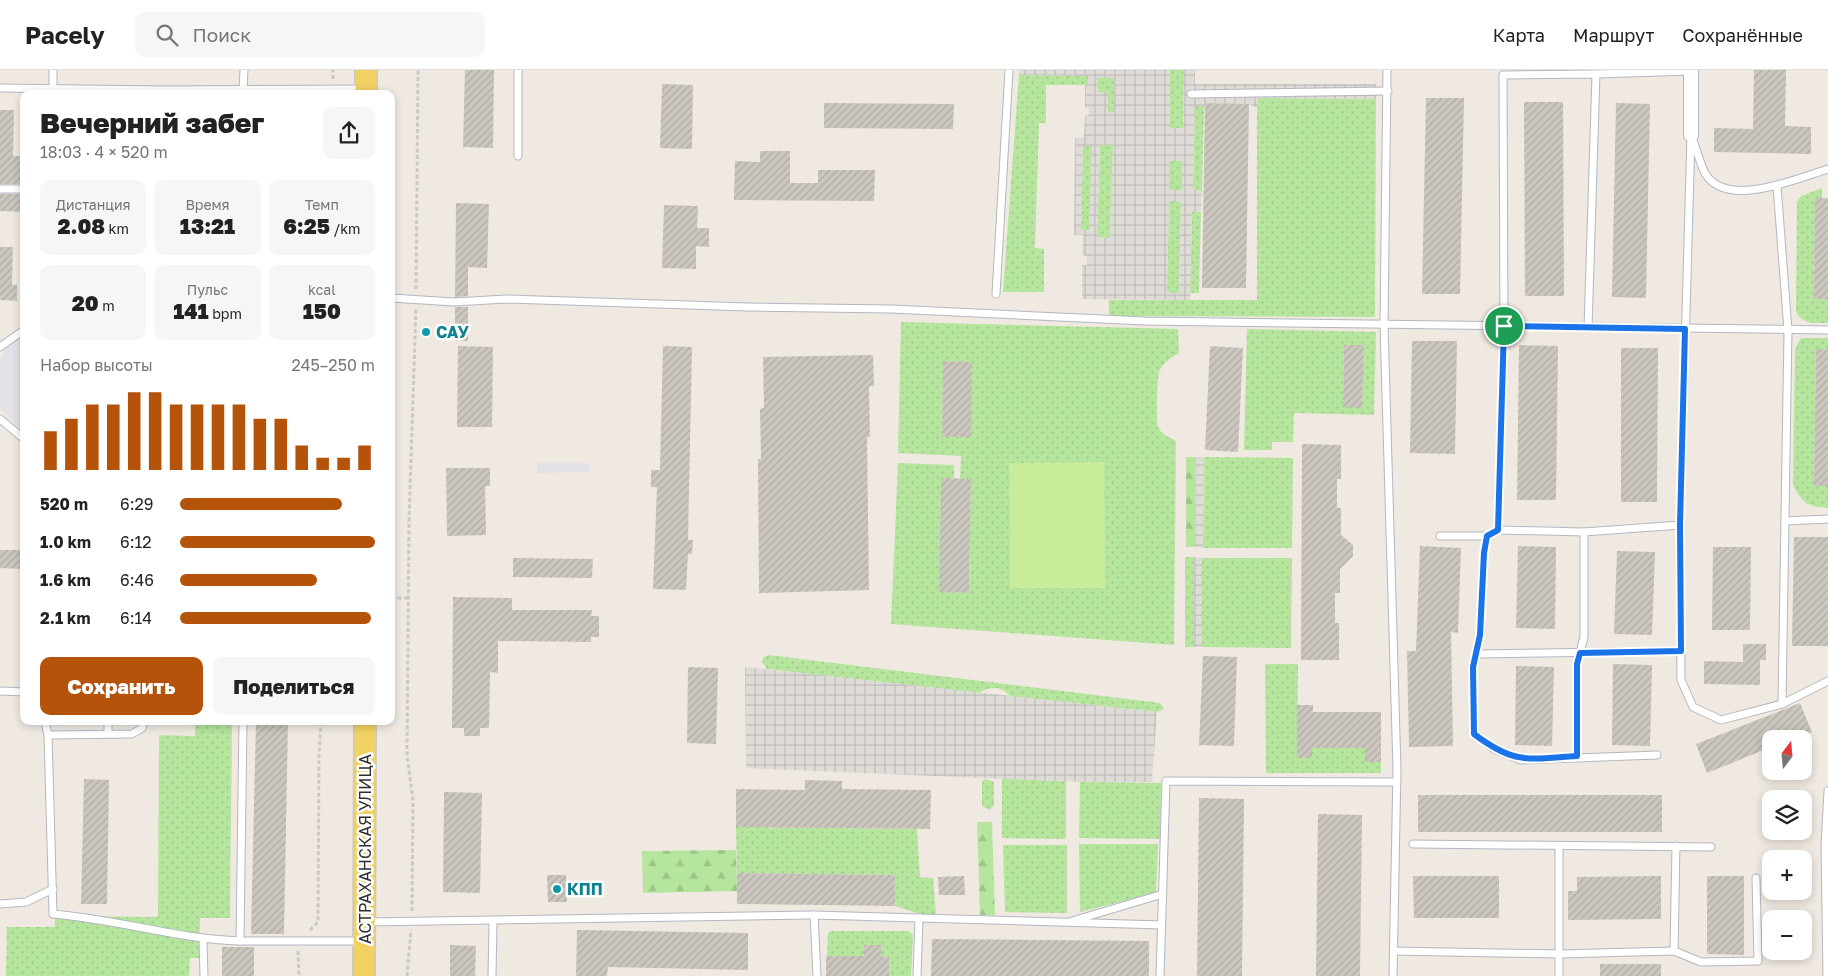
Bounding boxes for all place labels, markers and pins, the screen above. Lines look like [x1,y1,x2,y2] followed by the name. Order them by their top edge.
[1483,305,1525,347] pin
[436,322,469,342] place label: САУ
[420,326,432,338] marker: САУ
[567,879,603,899] place label: КПП
[551,883,563,895] marker: КПП

